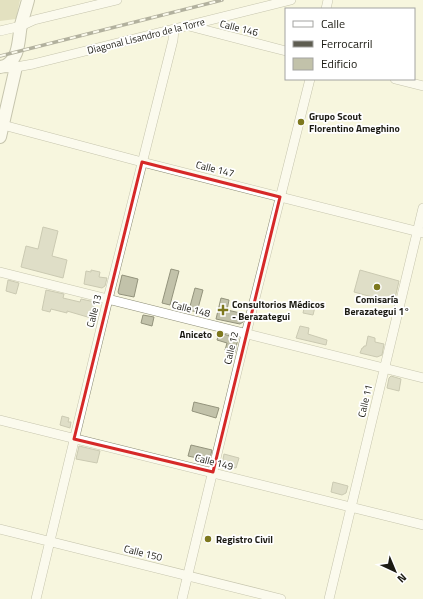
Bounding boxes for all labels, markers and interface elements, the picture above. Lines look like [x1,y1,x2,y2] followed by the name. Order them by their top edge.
[285,8,415,80] legend
[86,14,206,58] street label: Diagonal Lisandro de la Torre
[321,14,345,33] text: Calle
[218,16,260,40] street label: Calle 146
[321,34,373,53] text: Ferrocarril
[321,54,357,73] text: Edificio
[309,109,400,136] place label: Grupo Scout Florentino Ameghino
[296,117,306,127] marker: Grupo Scout Florentino Ameghino
[194,157,236,181] street label: Calle 147
[372,282,382,292] marker: Comisaría Berazategui 1°
[344,292,410,319] place label: Comisaría Berazategui 1°
[83,293,105,329] street label: Calle 13
[170,297,212,321] street label: Calle 148
[232,297,325,324] place label: Consultorios Médicos - Berazategui
[217,304,229,316] marker: Consultorios Médicos - Berazategui
[179,327,212,342] place label: Aniceto
[215,329,225,339] marker: Aniceto
[220,330,242,366] street label: Calle 12
[354,383,376,419] street label: Calle 11
[193,450,235,474] street label: Calle 149
[216,532,273,547] place label: Registro Civil
[203,534,213,544] marker: Registro Civil
[122,541,164,565] street label: Calle 150
[375,551,415,591] north arrow
[394,570,410,587] text: N

